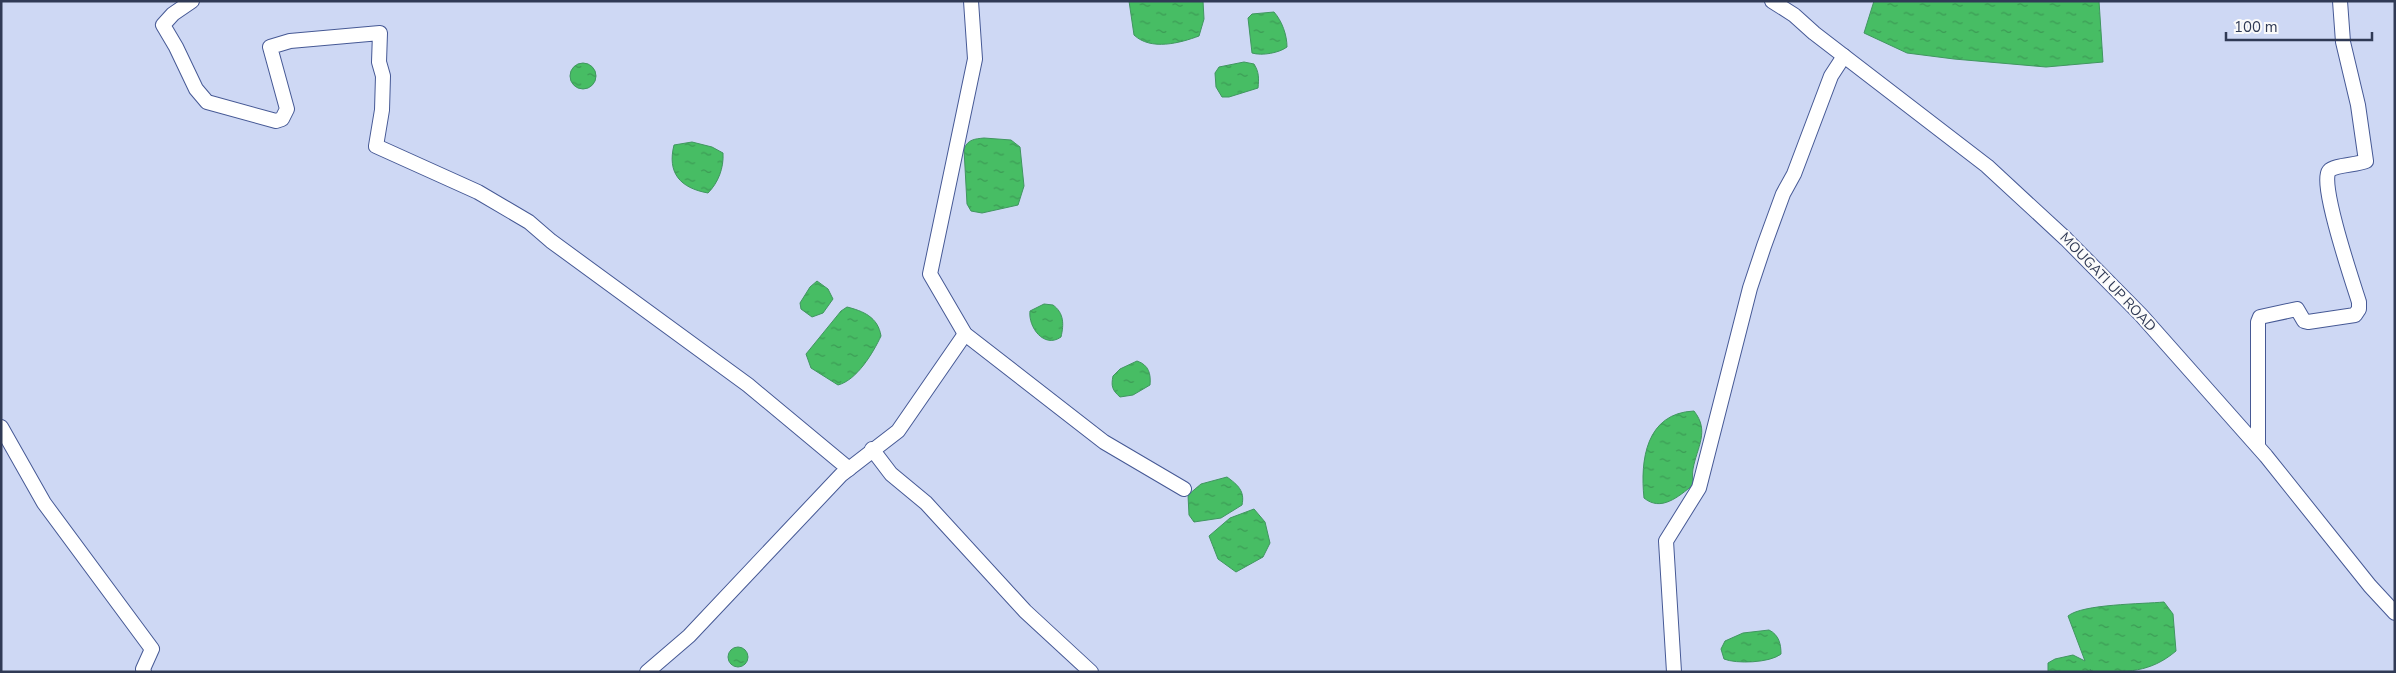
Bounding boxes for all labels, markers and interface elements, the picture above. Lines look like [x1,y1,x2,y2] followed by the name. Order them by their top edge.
[2226,10,2372,42] scale bar
[2234,17,2278,37] text: 100 m
[2056,228,2160,336] street label: MOUGATI UP ROAD

